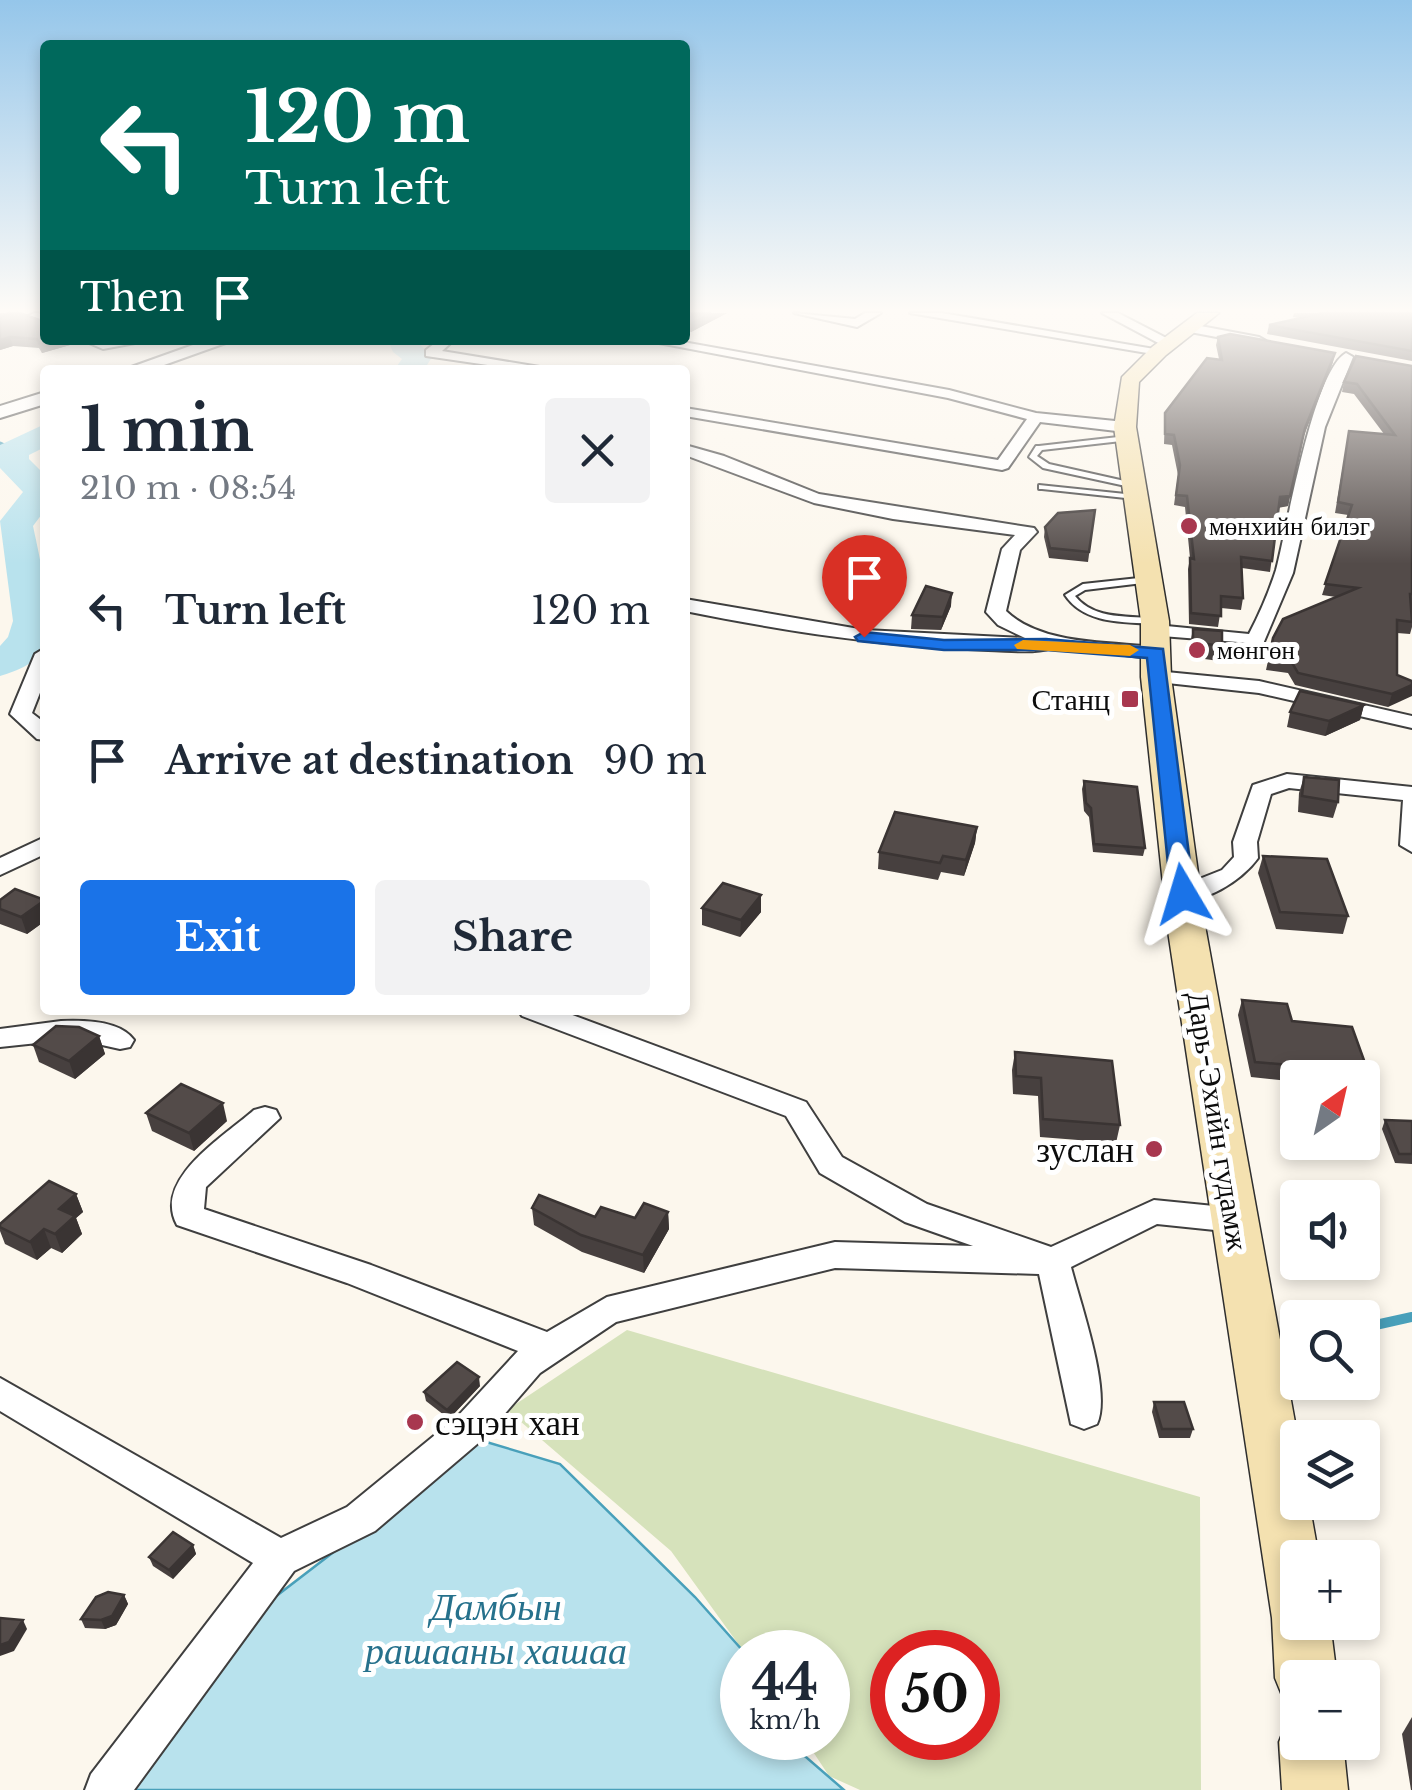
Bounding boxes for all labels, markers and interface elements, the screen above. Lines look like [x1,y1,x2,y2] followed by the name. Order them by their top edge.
[245,74,470,161] text: 120 m
[80,80,210,210] icon: left
[245,160,450,216] text: Turn left
[205,270,260,325] icon: arrive
[80,274,185,321] text: Then
[80,393,254,467] text: 1 min
[545,398,650,503] button: close
[80,468,296,508] text: 210 m · 08:54
[1209,511,1370,542] place label: мөнхийн билэг
[1178,515,1200,537] marker: мөнхийн билэг
[822,535,907,638] pin
[837,550,892,605] icon: arrive
[80,583,135,638] icon: left
[165,587,346,634] text: Turn left
[531,587,650,634] text: 120 m
[1217,635,1295,666] place label: мөнгөн
[1186,639,1208,661] marker: мөнгөн
[1031,681,1110,718] place label: Станц
[1119,688,1141,710] marker: Станц
[80,733,135,788] icon: arrive
[165,737,574,784] text: Arrive at destination
[604,737,707,784] text: 90 m
[1131,842,1235,946] position arrow
[80,880,355,995] button: Exit
[375,880,650,995] button: Share
[1179,989,1257,1253] street label: Дарь-Эхийн гудамж
[1280,1060,1380,1160] north arrow
[1280,1060,1380,1760] map controls
[1036,1128,1134,1171] place label: зуслан
[1143,1138,1165,1160] marker: зуслан
[1280,1180,1380,1280] button: sound
[1280,1300,1380,1400] button: search
[435,1401,580,1444] place label: сэцэн хан
[404,1411,426,1433] marker: сэцэн хан
[1280,1420,1380,1520] button: layers
[1280,1540,1380,1640] button: +
[362,1583,627,1674] water label: Дамбын рашааны хашаа
[870,1630,1000,1760] speed limit sign: 50
[752,1651,818,1714] text: 44
[1280,1660,1380,1760] button: −
[750,1705,820,1736] text: km/h

